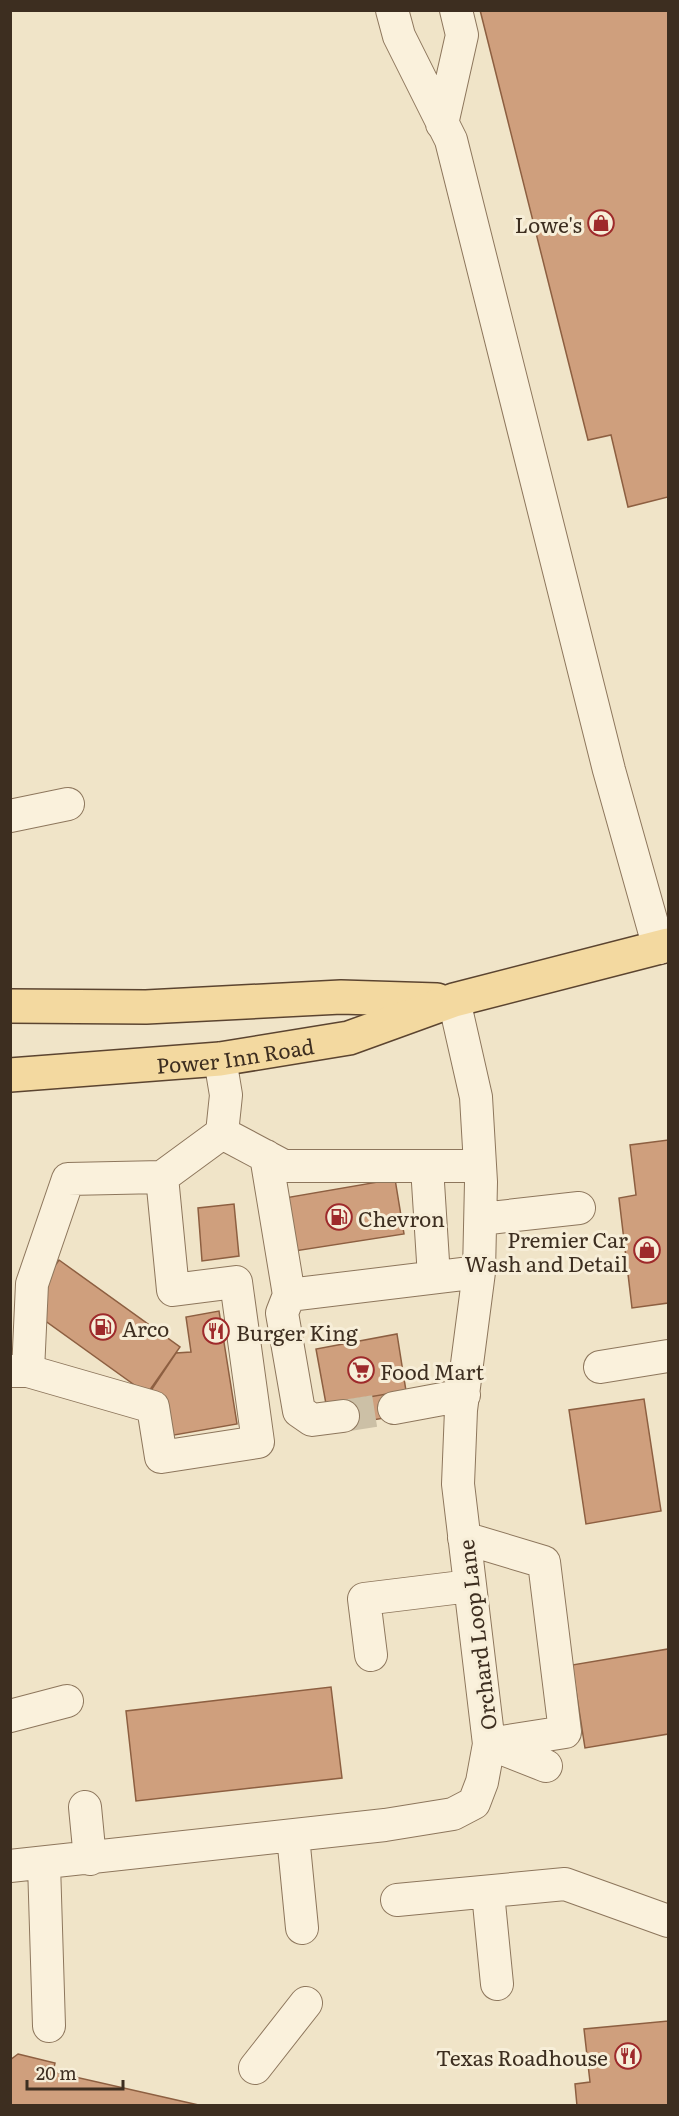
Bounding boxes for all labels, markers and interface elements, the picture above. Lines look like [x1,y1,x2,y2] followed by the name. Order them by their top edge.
[515,208,582,239] place label: Lowe's
[586,208,616,238] shop icon: Lowe's
[155,1028,316,1079] street label: Power Inn Road
[324,1202,354,1232] fuel station icon: Chevron
[358,1202,445,1233] place label: Chevron
[464,1223,628,1278] place label: Premier Car Wash and Detail
[632,1235,662,1265] shop icon: Premier Car Wash and Detail
[88,1312,118,1342] fuel station icon: Arco
[122,1312,169,1343] place label: Arco
[201,1316,231,1346] restaurant icon: Burger King
[236,1316,358,1347] place label: Burger King
[346,1355,376,1385] supermarket icon: Food Mart
[380,1355,484,1386] place label: Food Mart
[449,1538,503,1732] street label: Orchard Loop Lane
[436,2041,608,2072] place label: Texas Roadhouse
[613,2041,643,2071] restaurant icon: Texas Roadhouse
[27,2053,123,2091] scale bar
[36,2059,77,2086] text: 20 m

